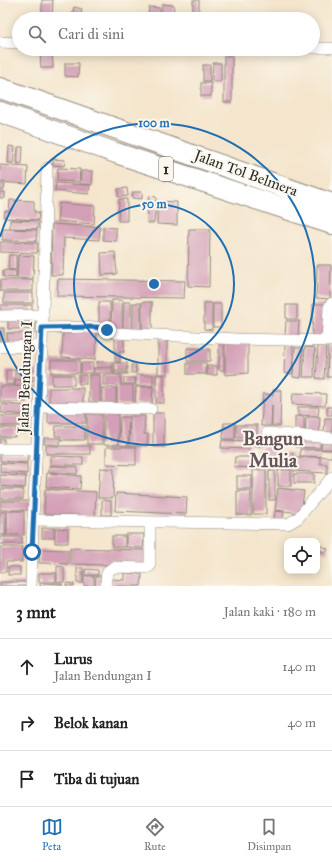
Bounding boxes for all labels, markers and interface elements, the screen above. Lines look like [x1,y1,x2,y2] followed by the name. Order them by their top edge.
[12,12,320,56] search box
[26,23,48,45] icon: search
[58,25,124,43] text: Cari di sini
[138,116,171,130] text: 100 m
[190,145,301,201] street label: Jalan Tol Belmera
[159,157,173,181] road number: 1
[141,197,168,211] text: 50 m
[147,277,161,291] centre of rings
[14,320,37,436] street label: Jalan Bendungan I
[98,321,116,339] route end
[243,427,304,472] district label: Bangun Mulia
[284,538,320,574] map controls
[284,538,320,574] button: locate
[23,543,41,561] route start
[16,602,56,623] text: 3 mnt
[224,604,316,620] text: Jalan kaki · 180 m
[54,650,92,668] text: Lurus
[16,656,38,678] icon: ahead
[282,659,316,675] text: 140 m
[54,668,152,684] text: Jalan Bendungan I
[16,712,38,734] icon: right
[54,714,128,732] text: Belok kanan
[287,715,316,731] text: 40 m
[16,768,38,790] icon: arrive
[54,770,139,788] text: Tiba di tujuan
[41,816,63,853] tab: Peta
[144,816,166,853] tab: Rute
[247,816,291,853] tab: Disimpan

